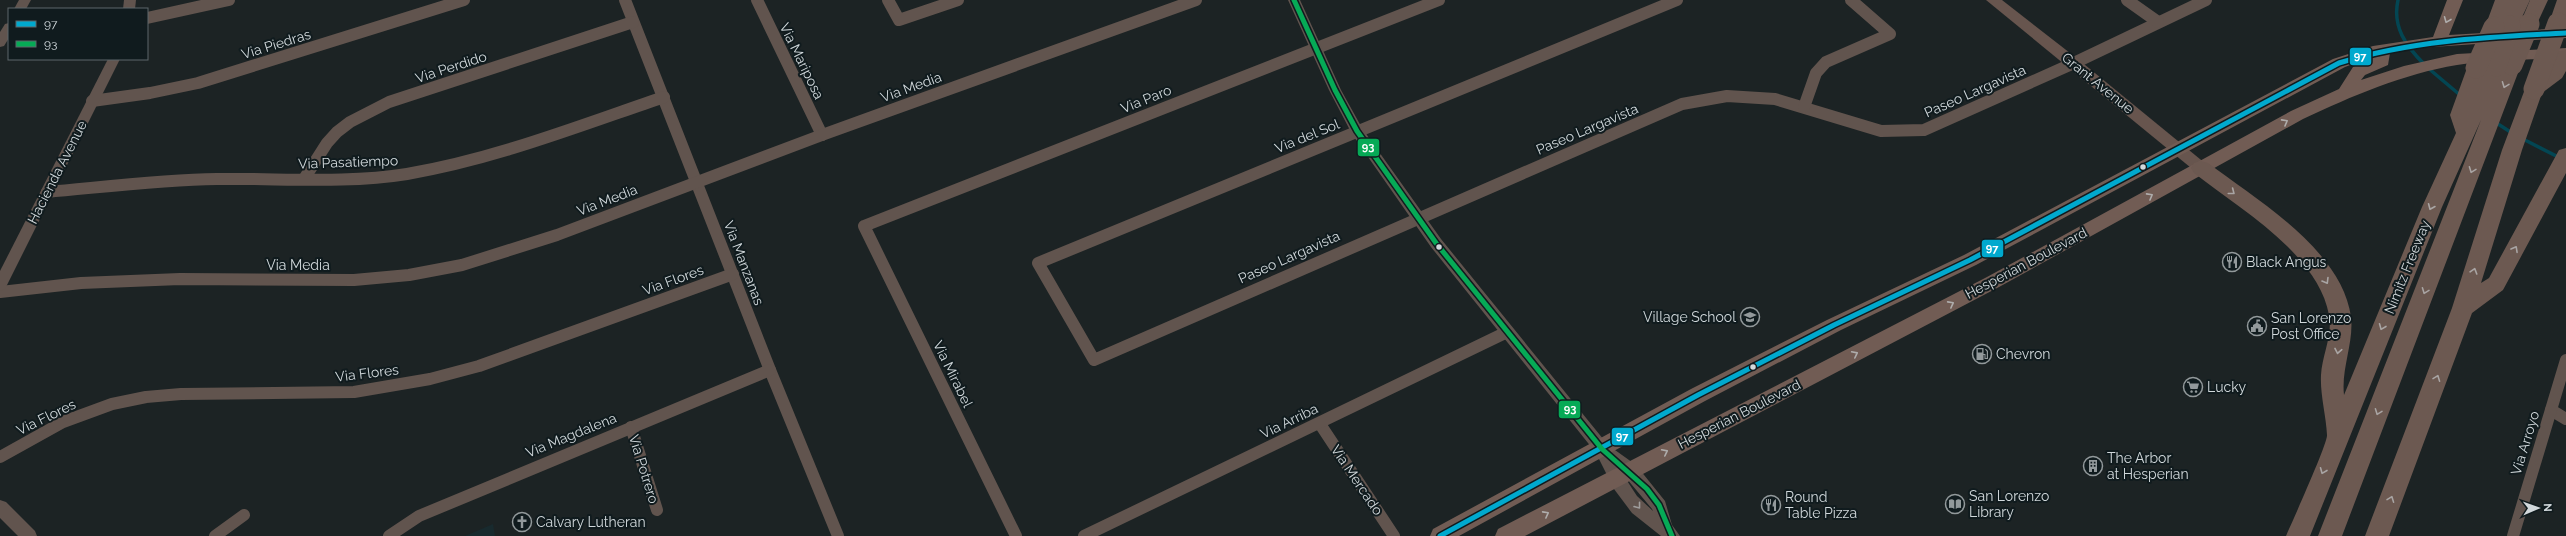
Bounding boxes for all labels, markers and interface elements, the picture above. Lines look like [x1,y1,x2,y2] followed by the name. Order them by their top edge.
[8,8,148,60] legend
[44,17,58,31] text: 97
[2443,17,2451,24] one-way arrow
[777,20,827,102] street label: Via Mariposa
[239,26,313,62] street label: Via Piedras
[44,37,57,51] text: 93
[2349,47,2372,66] line badge: 97
[413,48,489,86] street label: Via Perdido
[2059,49,2137,117] street label: Grant Avenue
[2354,50,2367,63] text: 97
[1922,61,2028,121] street label: Paseo Largavista
[878,69,944,105] street label: Via Media
[1118,82,1174,116] street label: Via Paro
[2501,82,2509,89] one-way arrow
[1534,100,1640,158] street label: Paseo Largavista
[1272,116,1342,156] street label: Via del Sol
[24,118,90,226] street label: Hacienda Avenue
[2281,119,2288,127] one-way arrow
[1357,138,1380,157] line badge: 93
[1362,141,1374,154] text: 93
[298,152,398,172] street label: Via Pasatiempo
[2138,162,2148,172] unlabelled marker
[2469,166,2477,173] one-way arrow
[574,181,640,219] street label: Via Media
[2227,188,2234,195] one-way arrow
[2146,193,2153,201] one-way arrow
[2428,204,2436,211] one-way arrow
[2381,217,2433,316] street label: Nimitz Freeway
[721,219,767,308] street label: Via Manzanas
[1962,224,2090,302] street label: Hesperian Boulevard
[1236,227,1342,287] street label: Paseo Largavista
[1981,239,2004,258] line badge: 97
[1434,242,1444,252] unlabelled marker
[1986,242,1999,255] text: 97
[2511,246,2518,253] one-way arrow
[2221,251,2243,273] restaurant icon: Black Angus
[2246,254,2327,270] place label: Black Angus
[266,257,330,273] street label: Via Media
[640,261,706,298] street label: Via Flores
[2469,268,2478,275] one-way arrow
[2322,277,2329,284] one-way arrow
[2422,287,2430,294] one-way arrow
[1947,301,1954,309] one-way arrow
[1739,306,1761,328] school or university icon: Village School
[1643,309,1736,325] place label: Village School
[2271,310,2351,342] place label: San Lorenzo Post Office
[2246,315,2268,337] public building icon: San Lorenzo Post Office
[2378,324,2386,331] one-way arrow
[930,338,976,410] street label: Via Mirabel
[1971,343,1993,365] fuel station icon: Chevron
[1996,346,2050,362] place label: Chevron
[2334,348,2342,354] one-way arrow
[1851,351,1859,358] one-way arrow
[334,361,400,385] street label: Via Flores
[1748,362,1758,372] unlabelled marker
[2432,374,2440,381] one-way arrow
[1675,376,1803,452] street label: Hesperian Boulevard
[2182,376,2204,398] supermarket icon: Lucky
[2207,379,2247,395] place label: Lucky
[14,396,78,438] street label: Via Flores
[1258,400,1320,442] street label: Via Arriba
[1558,400,1581,419] line badge: 93
[1564,403,1576,416] text: 93
[2375,409,2383,416] one-way arrow
[2508,409,2542,477] street label: Via Arroyo
[523,410,619,460] street label: Via Magdalena
[1611,427,1634,446] line badge: 97
[1616,430,1629,443] text: 97
[626,433,662,505] street label: Via Potrero
[1328,442,1386,518] street label: Via Mercado
[1661,450,1668,457] one-way arrow
[2107,450,2189,482] place label: The Arbor at Hesperian
[2082,455,2104,477] building icon: The Arbor at Hesperian
[2320,467,2328,474] one-way arrow
[1969,488,2049,520] place label: San Lorenzo Library
[2518,488,2558,528] north arrow
[1785,489,1857,521] place label: Round Table Pizza
[1944,493,1966,515] library icon: San Lorenzo Library
[1760,494,1782,516] restaurant icon: Round Table Pizza
[2386,496,2394,503] one-way arrow
[1633,502,1640,509] one-way arrow
[2541,503,2554,512] text: N
[511,511,533,533] church icon: Calvary Lutheran
[1542,511,1550,519] one-way arrow
[536,514,646,530] place label: Calvary Lutheran

